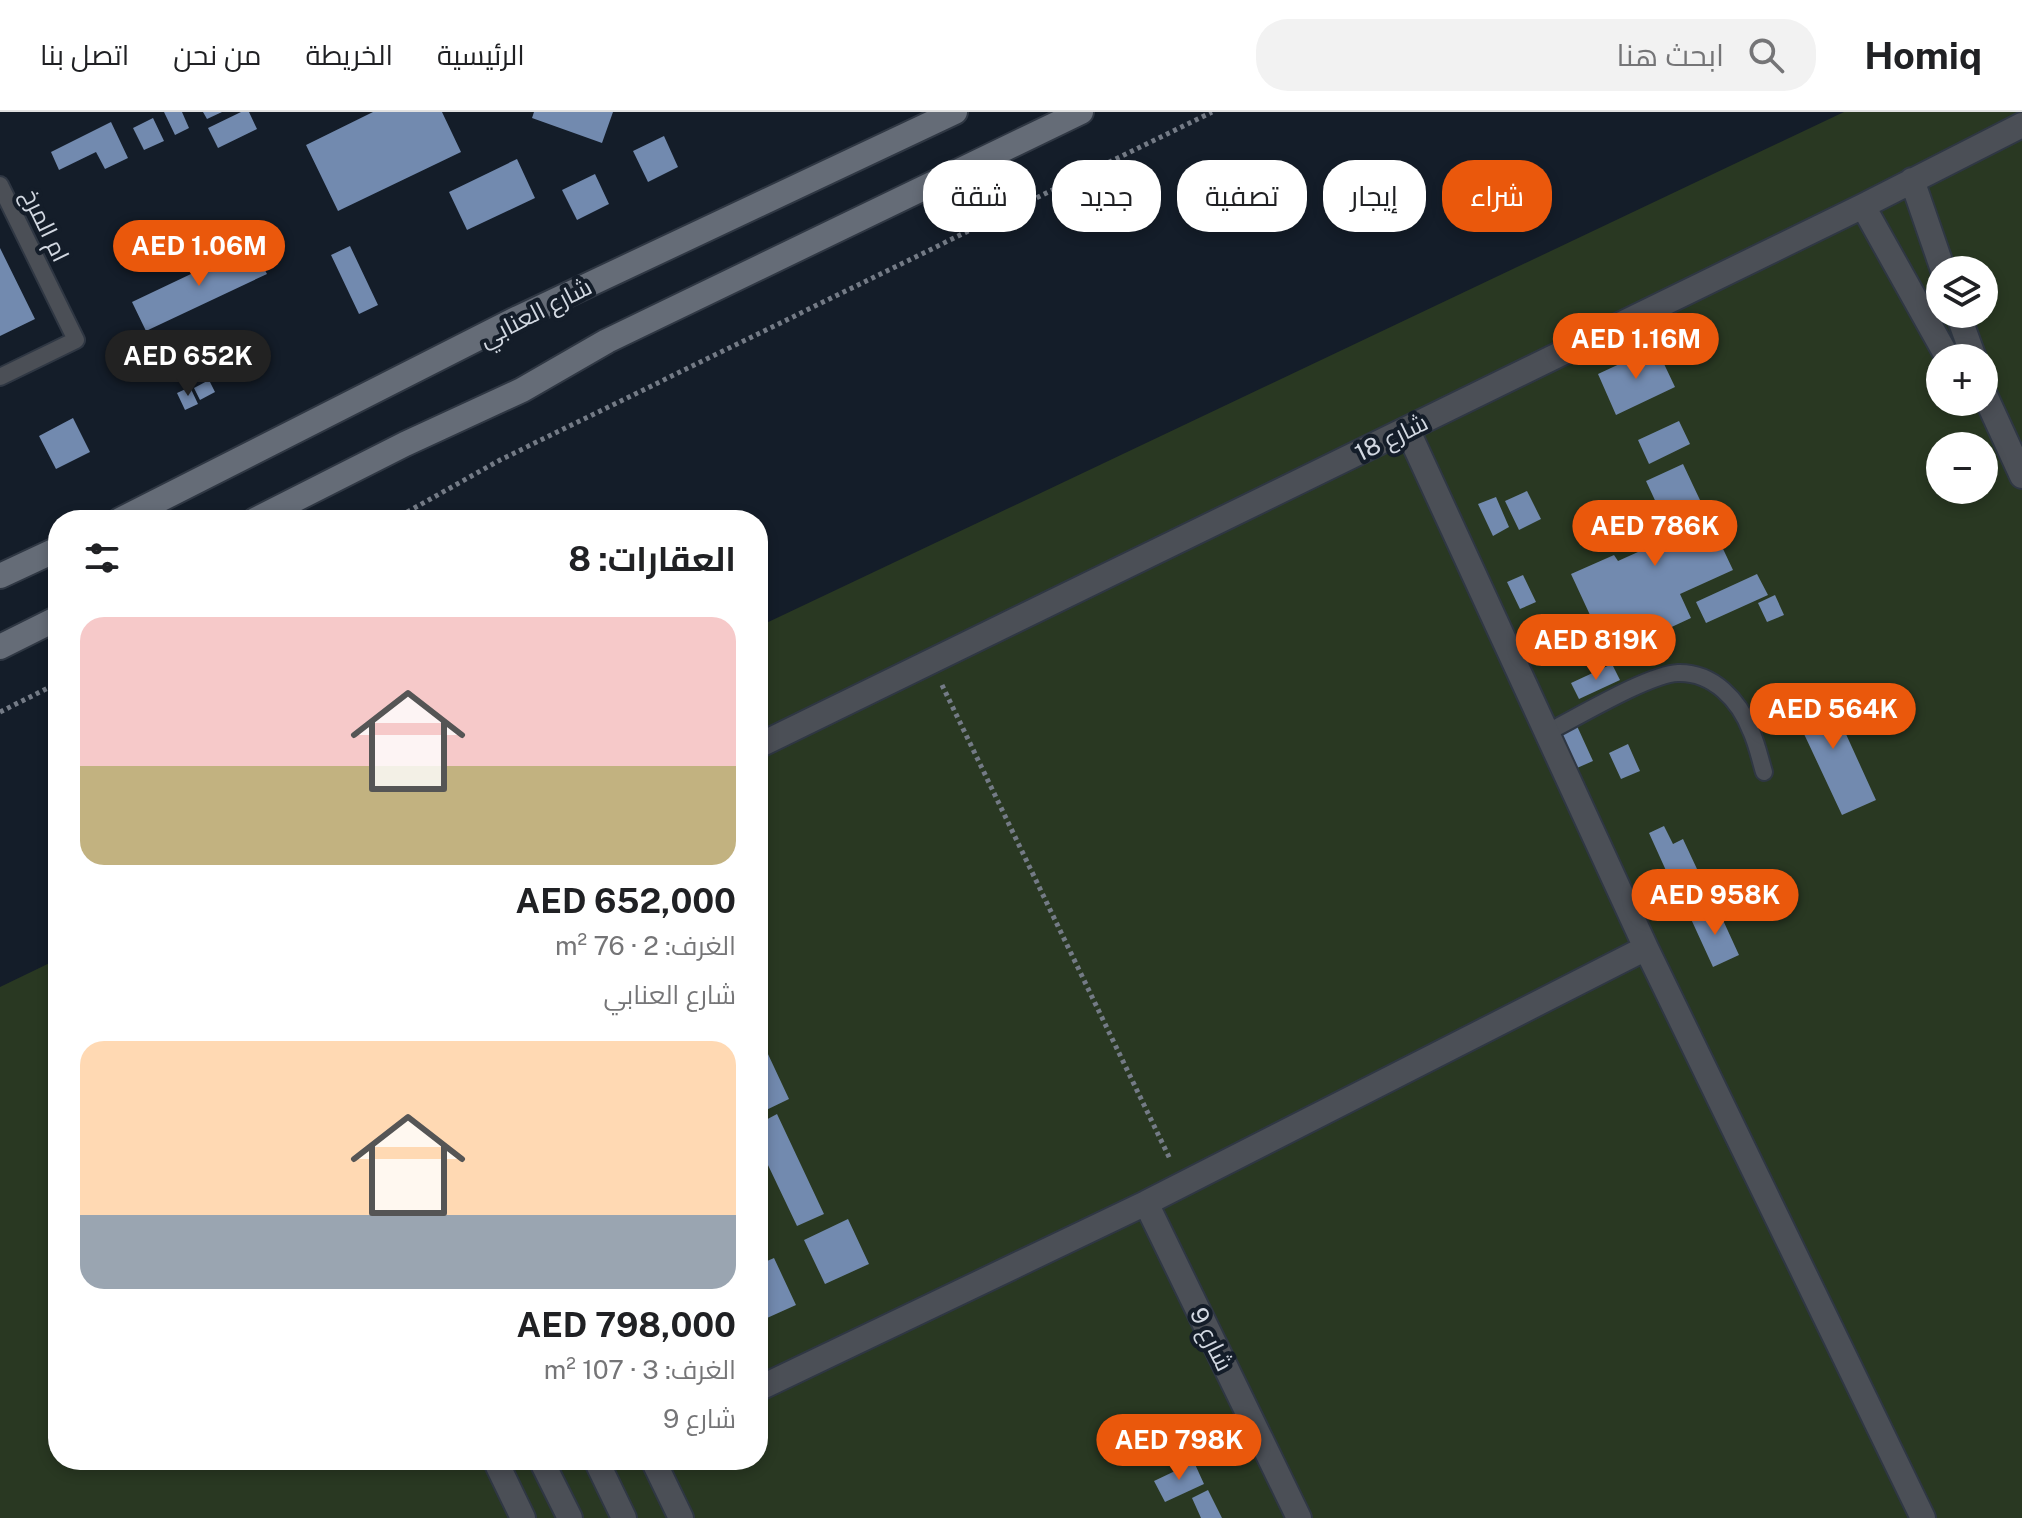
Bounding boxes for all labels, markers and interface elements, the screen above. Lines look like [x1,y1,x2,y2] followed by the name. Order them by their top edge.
[1256,19,1816,91] search box
[1744,33,1788,77] icon: search
[1864,33,1982,78] text: Homiq
[1617,37,1724,73] text: ابحث هنا
[40,38,129,71] text: اتصل بنا
[173,38,262,71] text: من نحن
[306,38,393,71] text: الخريطة
[437,38,525,71] text: الرئيسية
[923,160,1036,232] chip: شقة
[1052,160,1161,232] chip: جديد
[1177,160,1307,232] chip: تصفية
[1323,160,1426,232] chip: إيجار
[1442,160,1552,232] chip: شراء
[14,184,76,267] street label: ام المرخ
[107,220,291,288] pin: AED 1.06M
[131,230,267,261] text: AED 1.06M
[1926,256,1998,504] map controls
[1926,256,1998,328] button: layers
[474,272,599,358] street label: شارع العنابي
[1544,313,1728,381] pin: AED 1.16M
[1571,323,1701,354] text: AED 1.16M
[105,330,271,398] pin: AED 652K
[123,340,253,371] text: AED 652K
[1926,344,1998,416] button: +
[1350,407,1433,469] street label: شارع 18
[1926,432,1998,504] button: −
[1572,500,1738,568] pin: AED 786K
[1590,510,1720,541] text: AED 786K
[80,536,124,580] icon: filters
[568,539,736,579] text: العقارات: 8
[1513,614,1679,682] pin: AED 819K
[1534,624,1658,655] text: AED 819K
[336,669,480,813] icon: home
[1750,683,1916,751] pin: AED 564K
[1768,693,1898,724] text: AED 564K
[1632,869,1798,937] pin: AED 958K
[1650,879,1780,910] text: AED 958K
[516,881,736,921] text: AED 652,000
[555,930,736,961] text: الغرف: 2 · 76 m²
[603,979,736,1010] text: شارع العنابي
[336,1093,480,1237] icon: home
[1182,1303,1239,1377] street label: شارع 9
[516,1305,736,1345] text: AED 798,000
[544,1354,736,1385] text: الغرف: 3 · 107 m²
[663,1403,736,1434] text: شارع 9
[1096,1414,1262,1482] pin: AED 798K
[1114,1424,1244,1455] text: AED 798K

